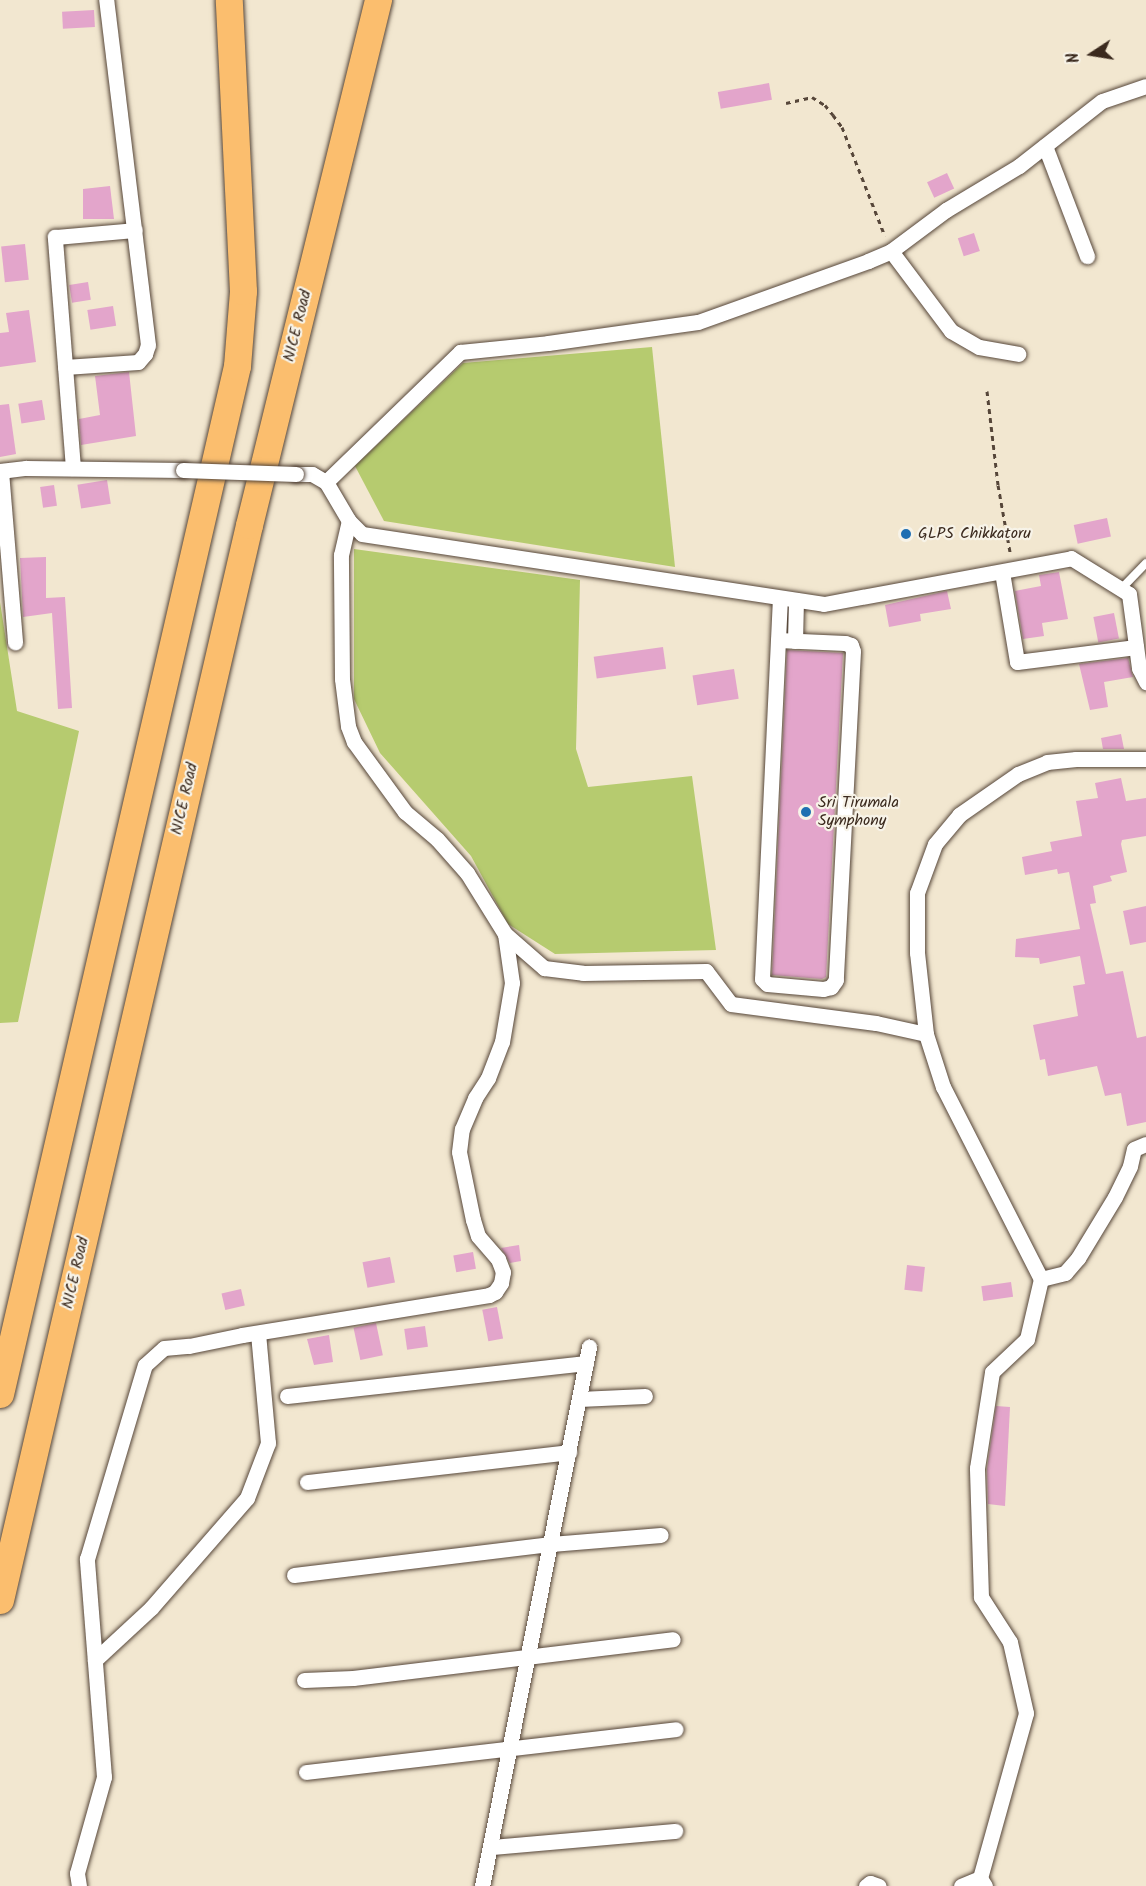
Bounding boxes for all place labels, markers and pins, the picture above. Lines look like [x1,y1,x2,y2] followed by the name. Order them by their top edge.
[918,524,1031,544] place label: GLPS Chikkatoru
[899,527,913,541] marker: GLPS Chikkatoru
[818,793,899,831] place label: Sri Tirumala Symphony
[799,805,813,819] marker: Sri Tirumala Symphony

